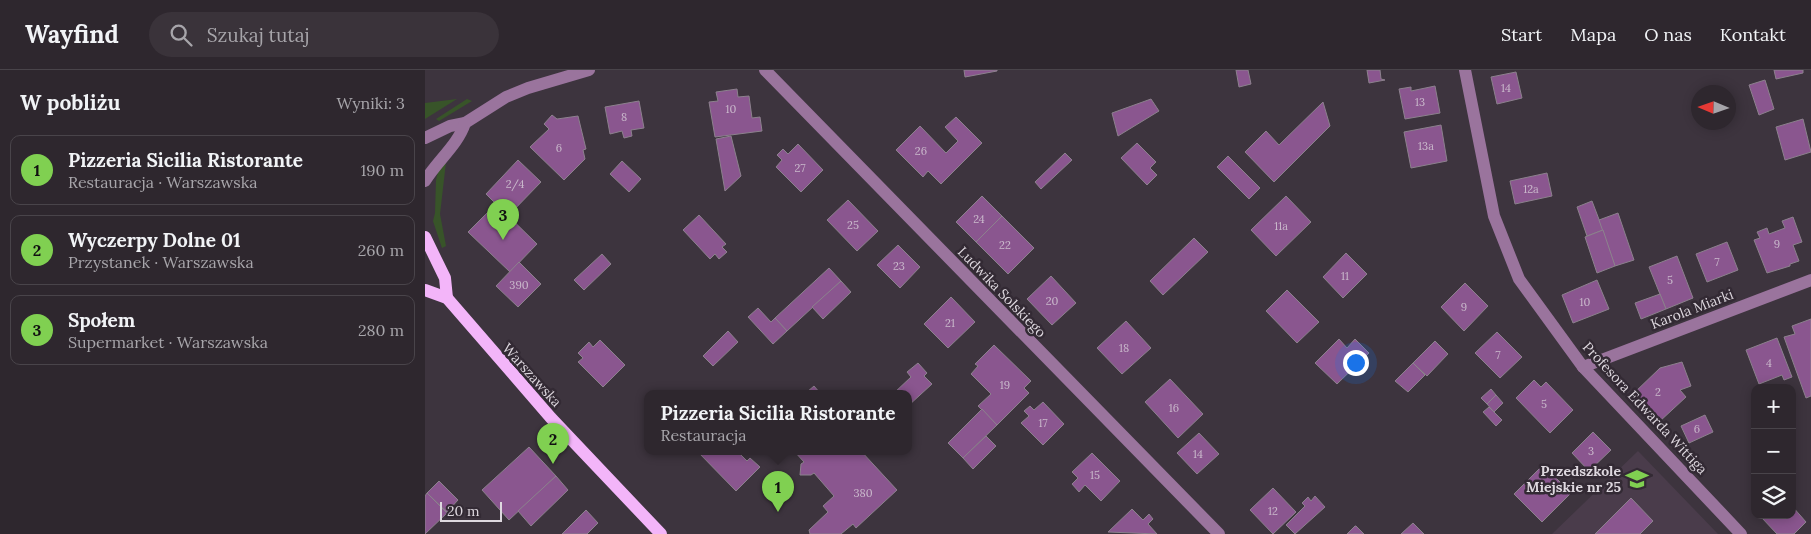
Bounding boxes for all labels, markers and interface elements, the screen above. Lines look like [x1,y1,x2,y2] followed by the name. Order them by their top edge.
[149,12,499,57] search box
[25,19,119,50] text: Wayfind
[167,21,195,49] icon: search
[207,23,309,47] text: Szukaj tutaj
[1501,23,1542,46] text: Start
[1570,23,1616,46] text: Mapa
[1644,23,1692,46] text: O nas
[1720,23,1786,46] text: Kontakt
[1501,81,1511,95] house number: 14
[1691,85,1736,130] north arrow
[20,89,120,116] text: W pobliżu
[336,93,405,113] text: Wyniki: 3
[1415,95,1425,109] house number: 13
[726,102,737,116] house number: 10
[621,110,627,124] house number: 8
[1418,139,1434,153] house number: 13a
[556,141,562,155] house number: 6
[915,144,927,158] house number: 26
[68,148,303,172] text: Pizzeria Sicilia Ristorante
[34,160,40,180] text: 1
[360,160,404,180] text: 190 m
[795,161,805,175] house number: 27
[68,172,258,192] text: Restauracja · Warszawska
[506,177,524,192] house number: 2/4
[1523,182,1539,196] house number: 12a
[487,199,519,240] pin: 3
[973,212,985,226] house number: 24
[847,218,859,232] house number: 25
[1274,219,1288,233] house number: 11a
[68,228,241,252] text: Wyczerpy Dolne 01
[1774,237,1780,251] house number: 9
[999,238,1011,252] house number: 22
[33,240,41,260] text: 2
[358,240,404,260] text: 260 m
[954,243,1050,341] street label: Ludwika Solskiego
[68,252,254,272] text: Przystanek · Warszawska
[1714,255,1720,269] house number: 7
[893,259,905,273] house number: 23
[1341,269,1349,283] house number: 11
[1667,273,1673,287] house number: 5
[509,278,529,292] house number: 390
[1648,285,1736,333] street label: Karola Miarki
[1046,294,1059,308] house number: 20
[1580,295,1591,309] house number: 10
[1461,300,1467,314] house number: 9
[68,308,135,332] text: Społem
[945,316,955,330] house number: 21
[33,320,41,340] text: 3
[358,320,404,340] text: 280 m
[68,332,268,352] text: Supermarket · Warszawska
[1579,338,1711,478] street label: Profesora Edwarda Wittiga
[499,339,565,411] street label: Warszawska
[1119,341,1129,355] house number: 18
[1495,348,1501,362] house number: 7
[1343,350,1369,376] your location
[1766,356,1772,370] house number: 4
[1000,378,1010,392] house number: 19
[1751,384,1796,519] map controls
[1751,384,1796,429] button: +
[1655,385,1661,399] house number: 2
[644,390,912,455] popup
[1541,397,1547,411] house number: 5
[660,401,896,425] text: Pizzeria Sicilia Ristorante
[1169,401,1179,415] house number: 16
[1038,416,1048,430] house number: 17
[1694,422,1700,436] house number: 6
[537,423,569,464] pin: 2
[660,425,746,445] text: Restauracja
[1751,429,1796,474] button: −
[1588,444,1594,458] house number: 3
[1193,447,1203,461] house number: 14
[1526,462,1621,496] place label: Przedszkole Miejskie nr 25
[1624,466,1650,492] school or university icon: Przedszkole Miejskie nr 25
[1090,468,1100,482] house number: 15
[762,471,794,512] pin: 1
[1751,474,1796,519] button: layers
[853,486,873,500] house number: 380
[440,499,503,522] scale bar
[447,502,479,520] text: 20 m
[1268,504,1278,518] house number: 12

